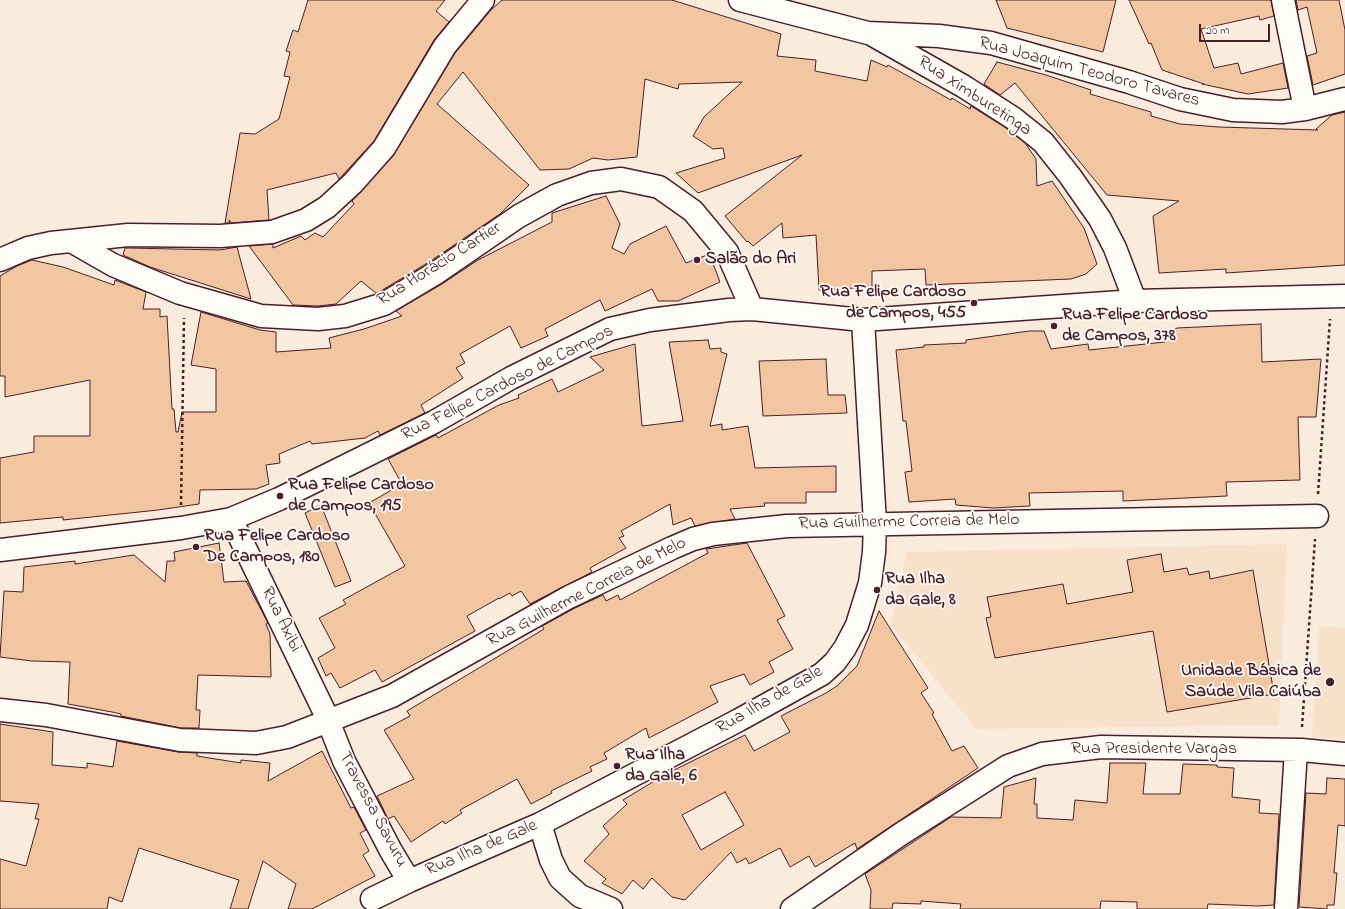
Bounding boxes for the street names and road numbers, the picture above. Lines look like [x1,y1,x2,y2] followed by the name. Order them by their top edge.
[976,33,1202,113] street label: Rua Joaquim Teodoro Tavares
[913,52,1035,142] street label: Rua Ximburetinga
[374,218,506,312] street label: Rua Horácio Cartier
[398,321,618,447] street label: Rua Felipe Cardoso de Campos
[798,510,1020,536] street label: Rua Guilherme Correia de Melo
[484,533,690,653] street label: Rua Guilherme Correia de Melo
[255,584,305,656] street label: Rua Axibi
[713,662,827,740] street label: Rua Ilha de Gale
[1071,739,1237,761] street label: Rua Presidente Vargas
[332,748,412,872] street label: Travessa Savuru
[423,816,541,882] street label: Rua Ilha de Gale

